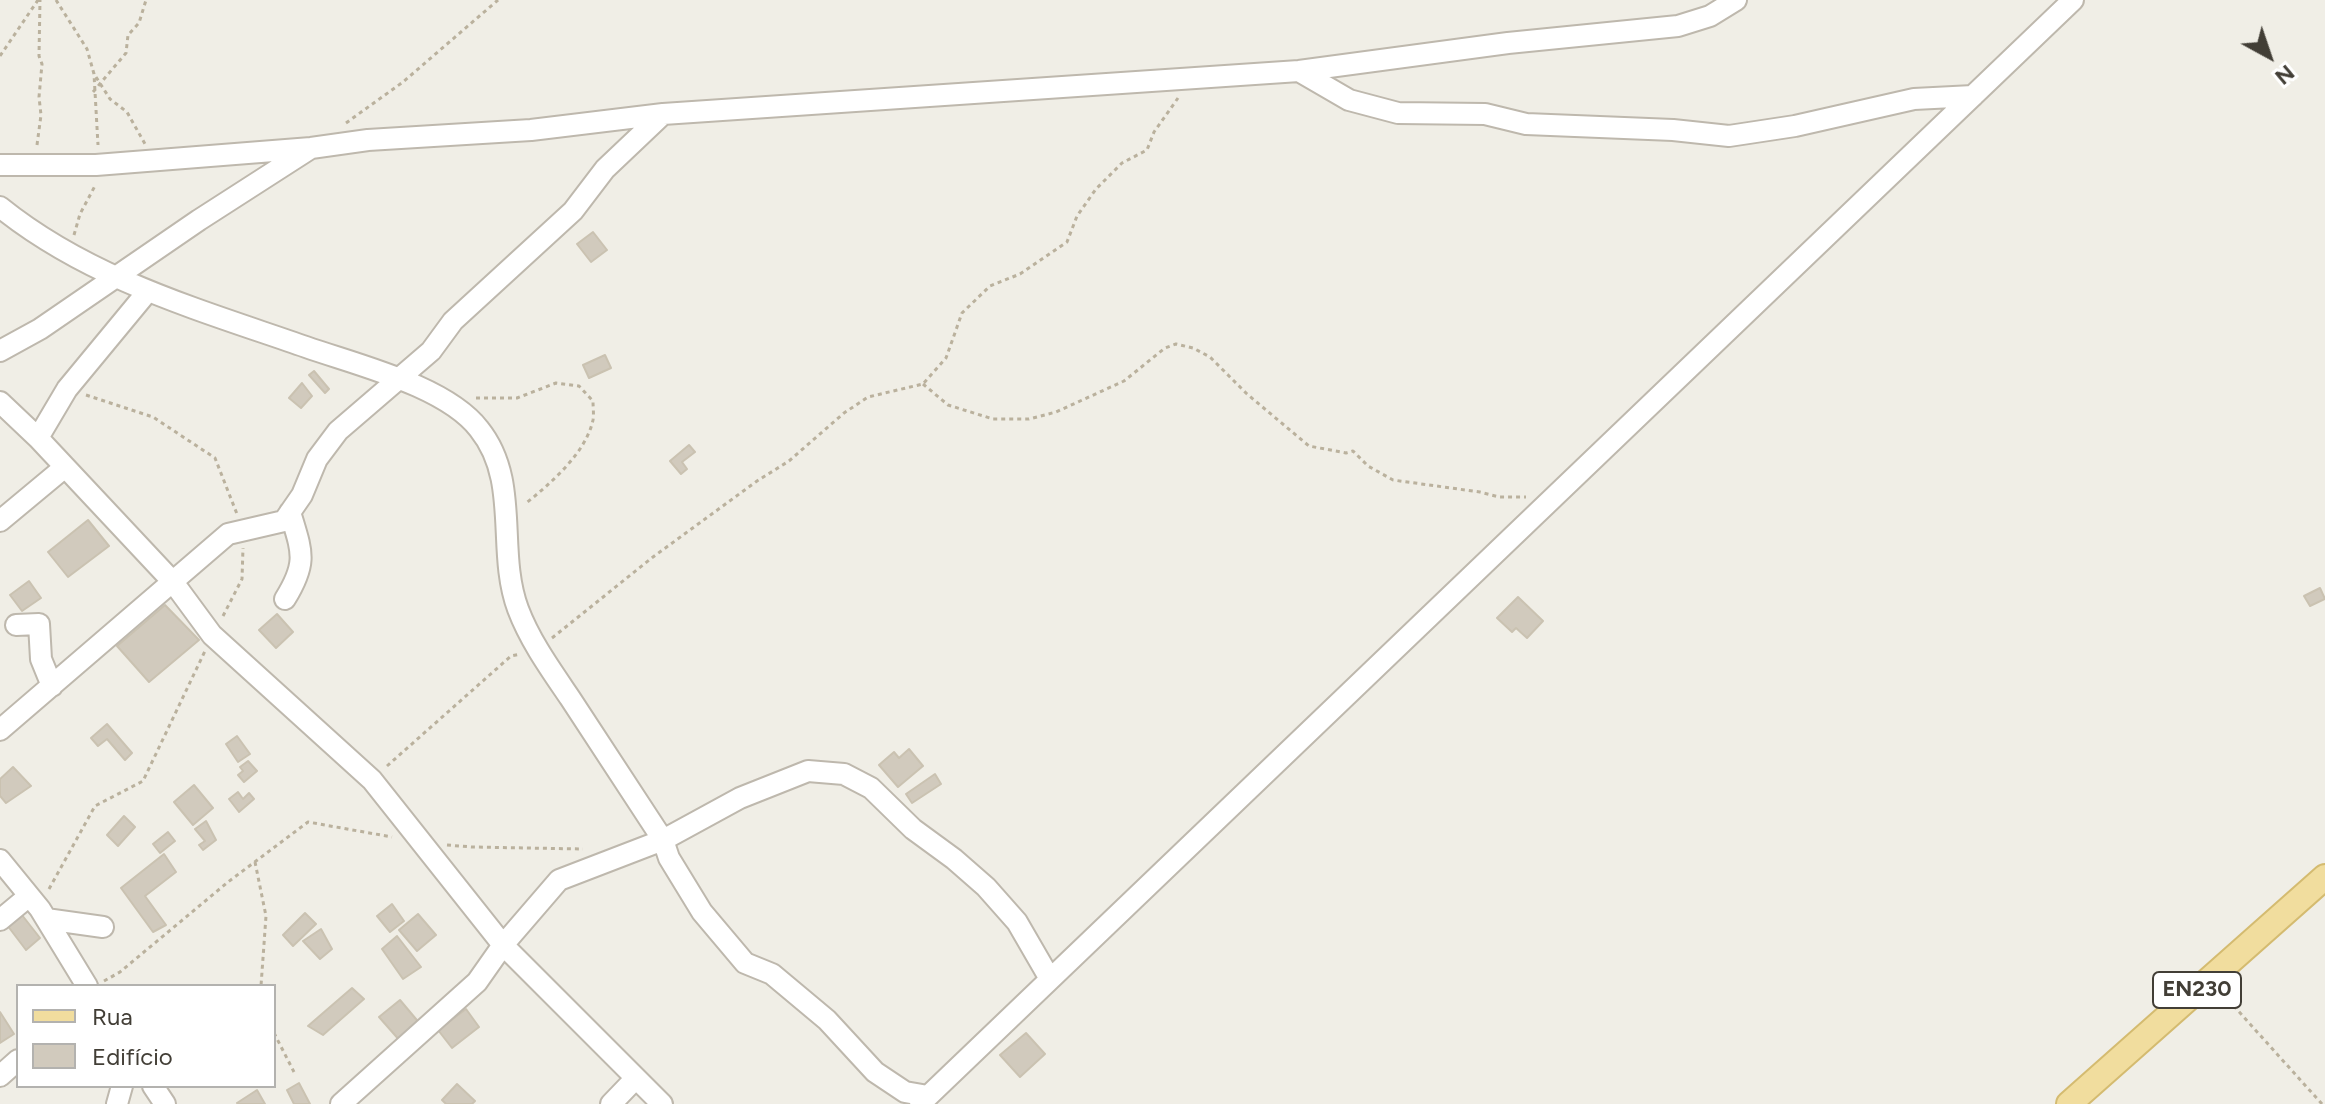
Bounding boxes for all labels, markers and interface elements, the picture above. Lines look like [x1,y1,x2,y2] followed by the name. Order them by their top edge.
[2229,16,2309,96] north arrow
[2270,59,2300,91] text: N
[2153,972,2241,1008] road number: EN230
[16,984,276,1088] legend
[92,1002,133,1031] text: Rua
[92,1042,173,1071] text: Edifício

